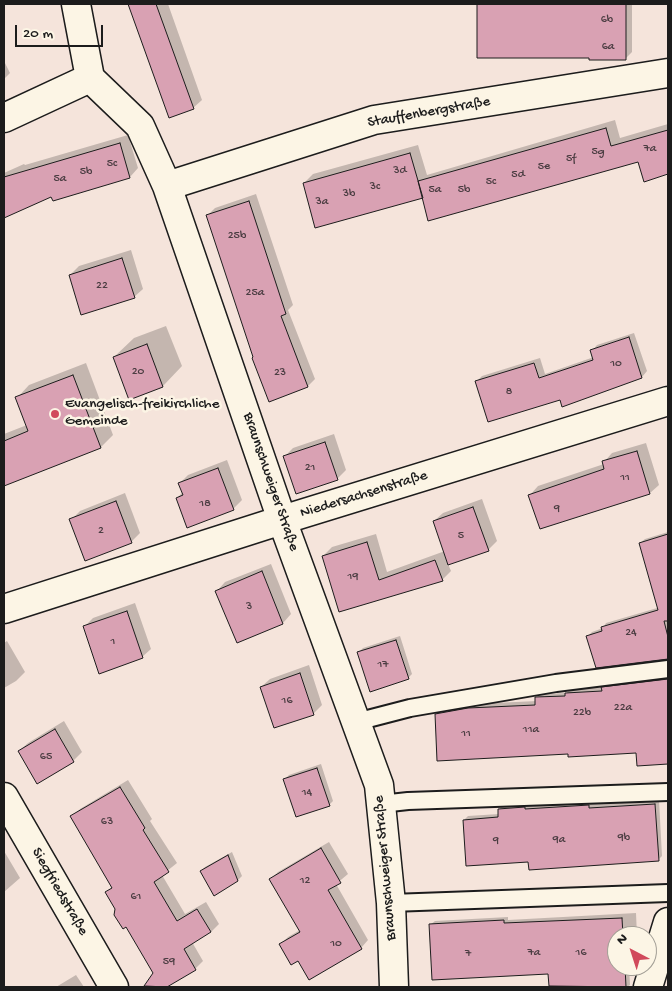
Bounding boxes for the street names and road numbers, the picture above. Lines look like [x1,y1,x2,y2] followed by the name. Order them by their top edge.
[366,93,492,133] street label: Stauffenbergstraße
[238,410,302,554] street label: Braunschweiger Straße
[298,467,430,523] street label: Niedersachsenstraße
[371,795,401,941] street label: Braunschweiger Straße
[27,845,91,939] street label: Siegfriedstraße

